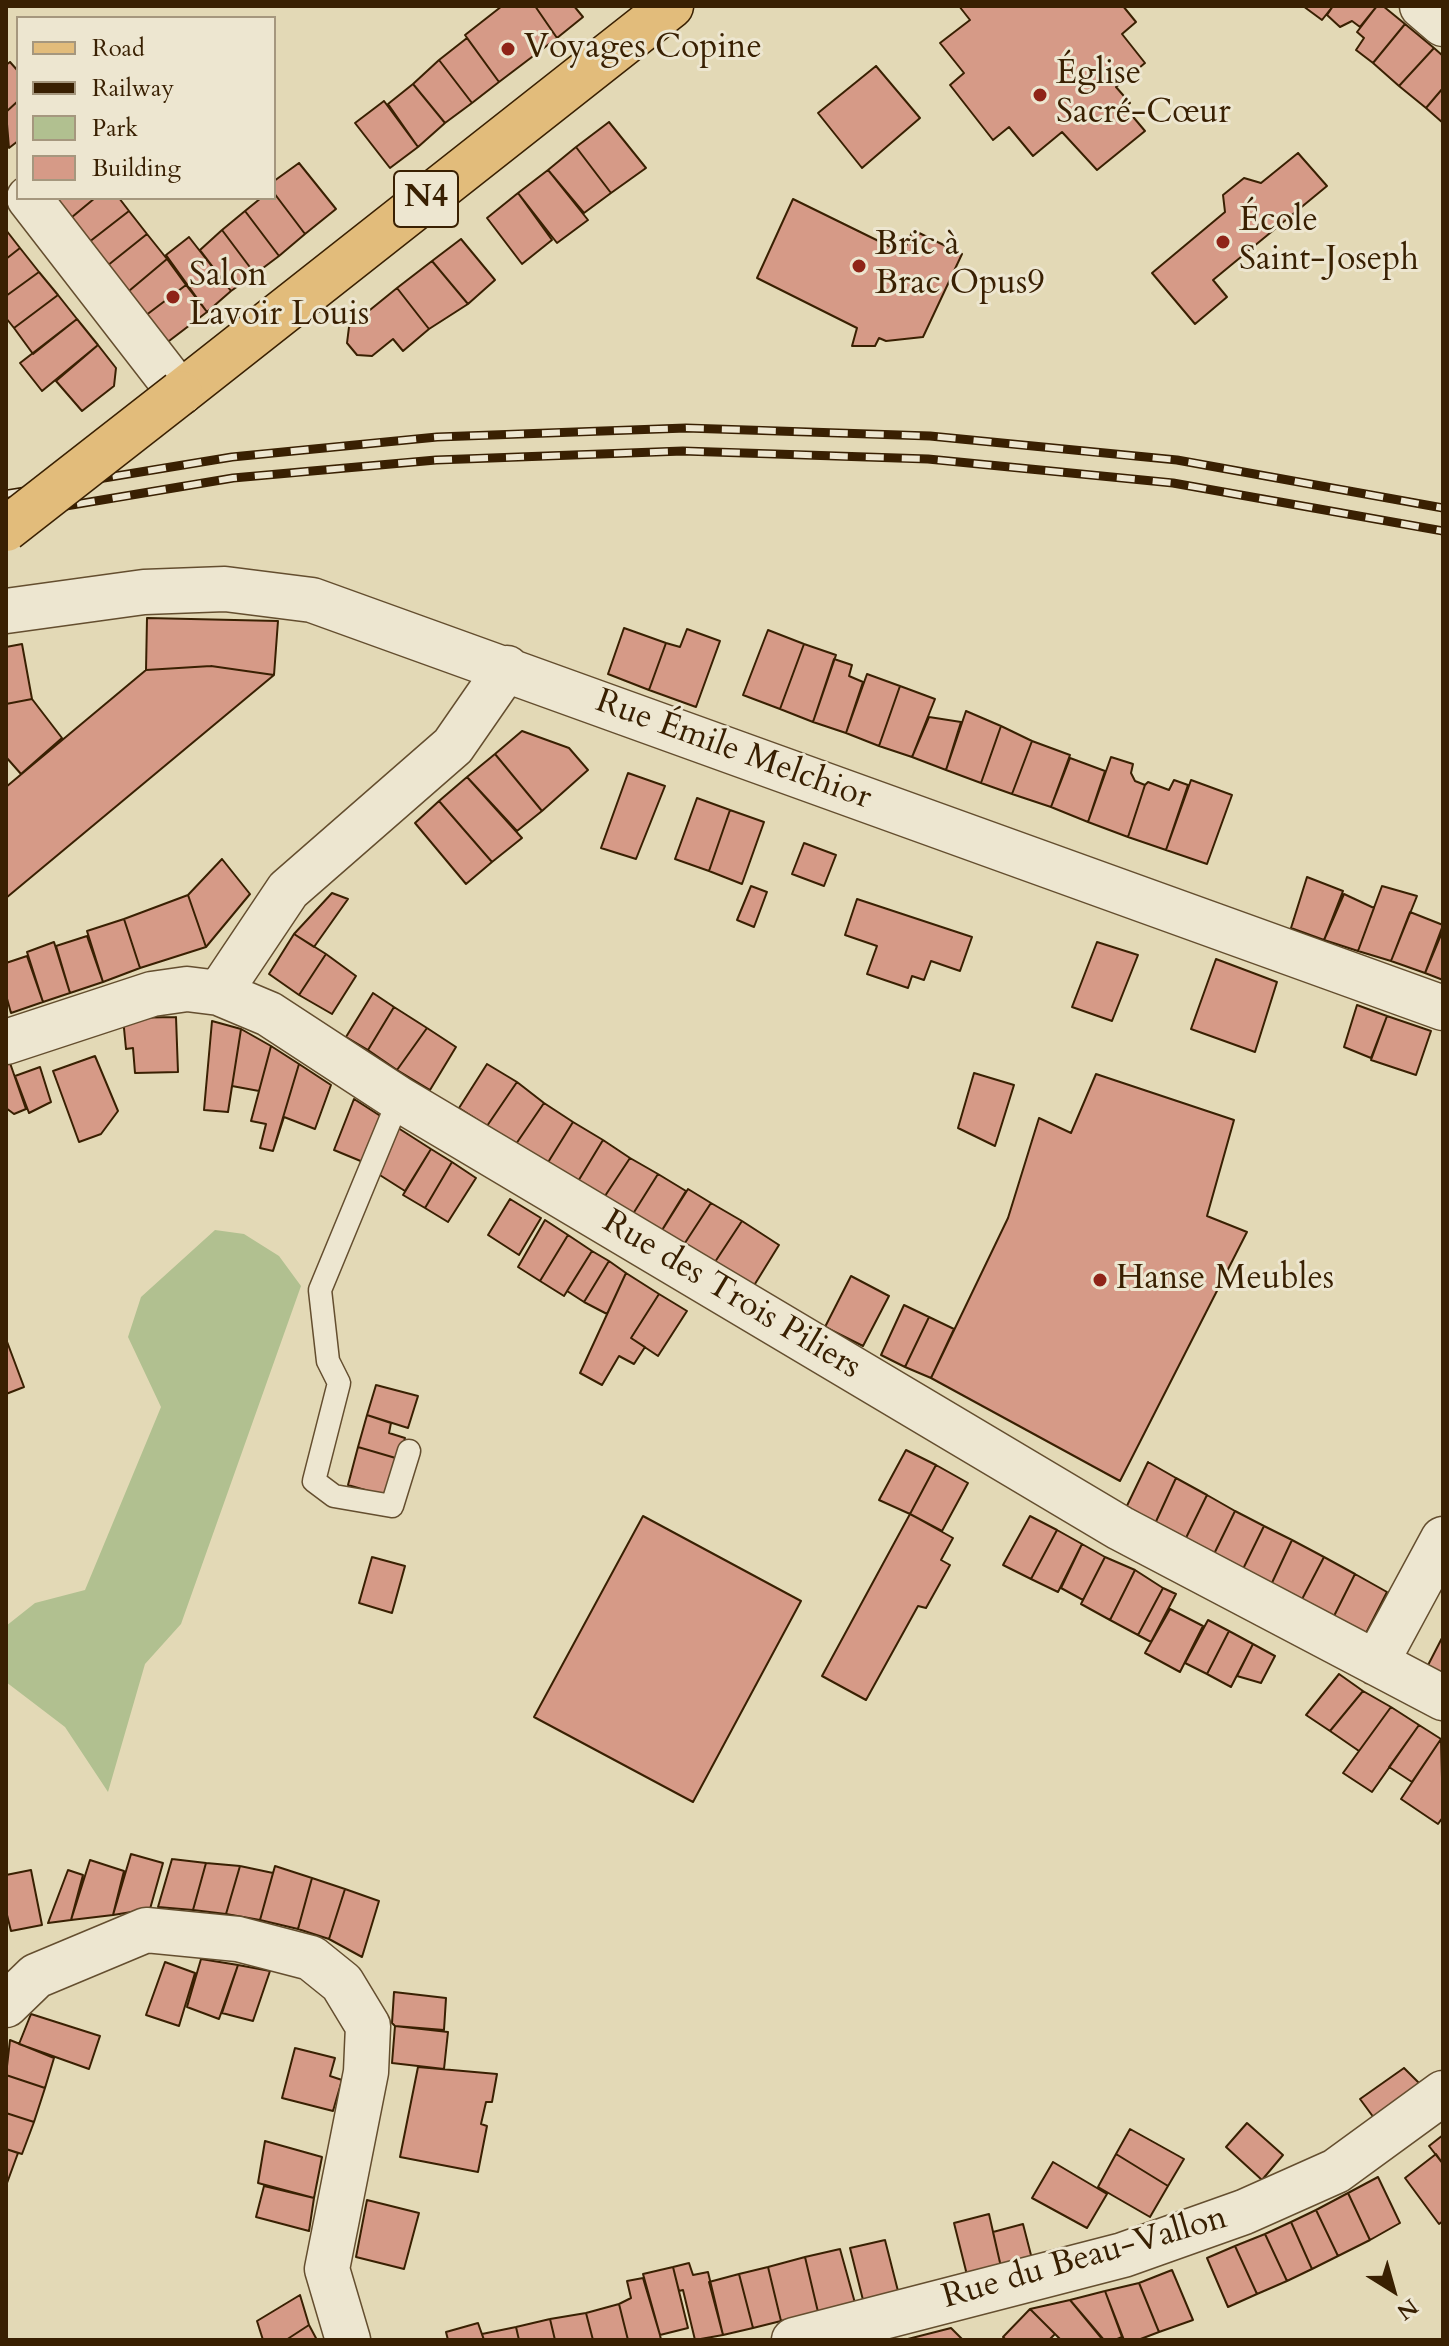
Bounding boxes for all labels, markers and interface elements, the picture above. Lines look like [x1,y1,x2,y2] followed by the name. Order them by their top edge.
[16,16,276,200] legend
[524,29,762,69] place label: Voyages Copine
[92,32,145,65] text: Road
[499,40,517,58] marker: Voyages Copine
[1056,55,1231,134] place label: Église Sacré-Cœur
[92,72,174,105] text: Railway
[1031,86,1049,104] marker: Église Sacré-Cœur
[92,112,138,145] text: Park
[92,152,181,185] text: Building
[394,171,458,227] road number: N4
[1239,202,1419,282] place label: École Saint-Joseph
[875,226,1045,306] place label: Bric à Brac Opus9
[1214,233,1232,251] marker: École Saint-Joseph
[189,257,369,336] place label: Salon Lavoir Louis
[850,257,868,275] marker: Bric à Brac Opus9
[164,288,182,306] marker: Salon Lavoir Louis
[590,682,876,820] street label: Rue Émile Melchior
[595,1203,867,1389] street label: Rue des Trois Piliers
[1116,1260,1334,1300] place label: Hanse Meubles
[1091,1271,1109,1289] marker: Hanse Meubles
[938,2199,1232,2319] street label: Rue du Beau-Vallon
[1353,2250,1433,2330] north arrow
[1391,2291,1424,2327] text: N

